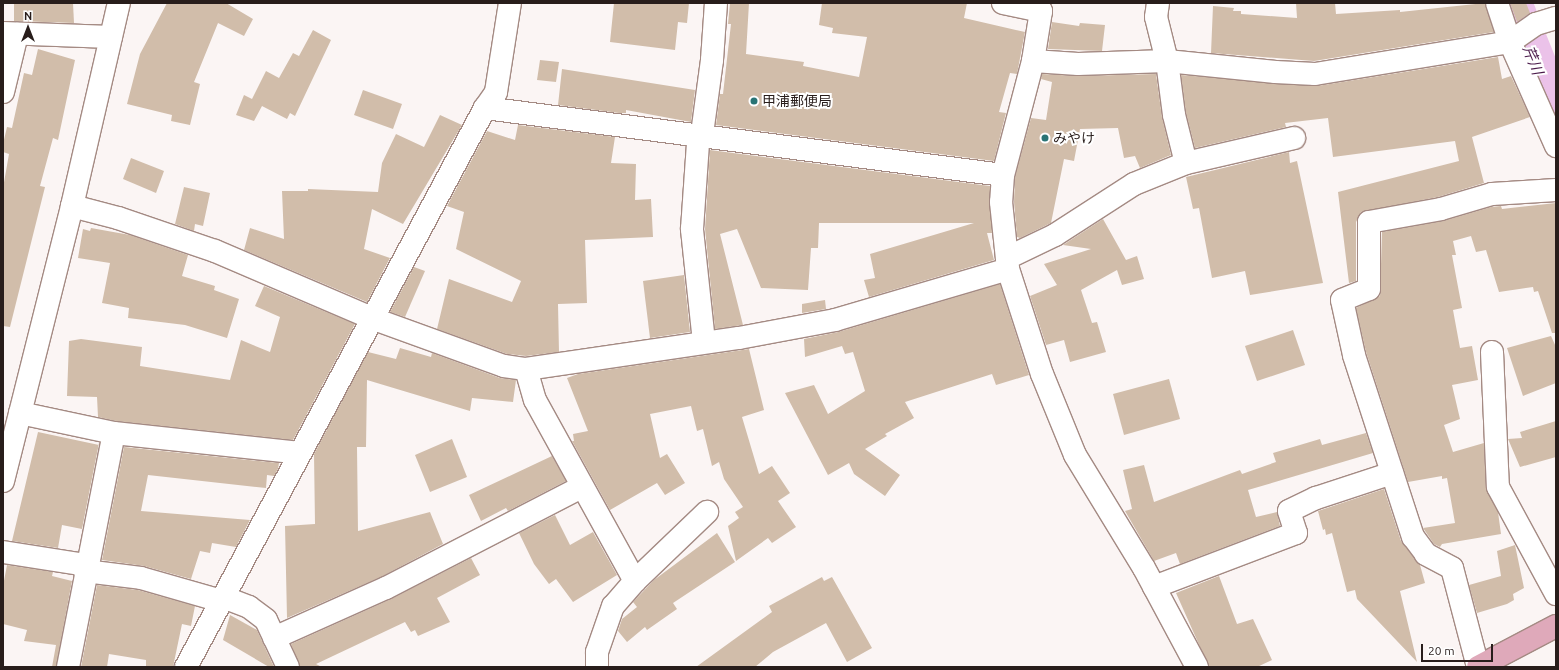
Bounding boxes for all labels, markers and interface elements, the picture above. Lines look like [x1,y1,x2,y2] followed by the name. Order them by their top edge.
[8,8,48,48] north arrow
[24,10,32,22] text: N
[1519,43,1547,77] water label: 芹川
[762,93,832,109] place label: 甲浦郵便局
[749,96,759,106] marker: 甲浦郵便局
[1053,130,1095,146] place label: みやけ
[1040,133,1050,143] marker: みやけ
[1423,636,1495,662] scale bar
[1428,644,1455,657] text: 20 m

